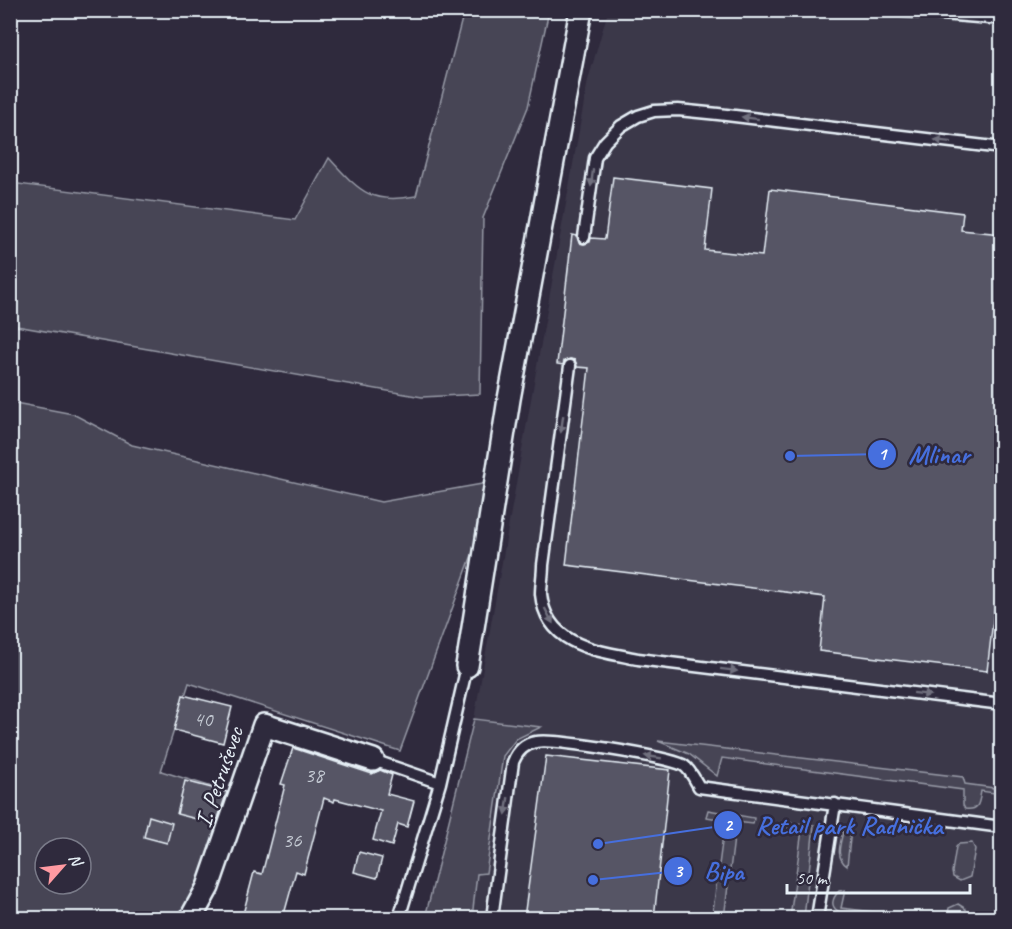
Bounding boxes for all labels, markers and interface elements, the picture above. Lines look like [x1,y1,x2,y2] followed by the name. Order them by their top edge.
[740,113,759,123] one-way arrow
[934,136,953,146] one-way arrow
[587,169,597,188] one-way arrow
[557,415,567,434] one-way arrow
[867,432,982,476] callout: Mlinar
[909,438,972,471] text: Mlinar
[878,443,888,465] text: 1
[544,608,554,625] one-way arrow
[719,665,738,675] one-way arrow
[913,689,932,699] one-way arrow
[194,706,214,732] house number: 40
[188,721,251,831] street label: I. Petruševec
[644,752,663,761] one-way arrow
[305,762,326,788] house number: 38
[503,796,512,815] one-way arrow
[713,803,955,847] callout: Retail park Radnička
[755,809,945,842] text: Retail park Radnička
[724,814,734,836] text: 2
[283,827,302,853] house number: 36
[33,836,93,896] north arrow
[663,849,756,893] callout: Bipa
[64,850,88,871] text: N
[704,855,746,888] text: Bipa
[787,857,970,895] scale bar
[674,860,684,882] text: 3
[796,867,829,889] text: 50 m

